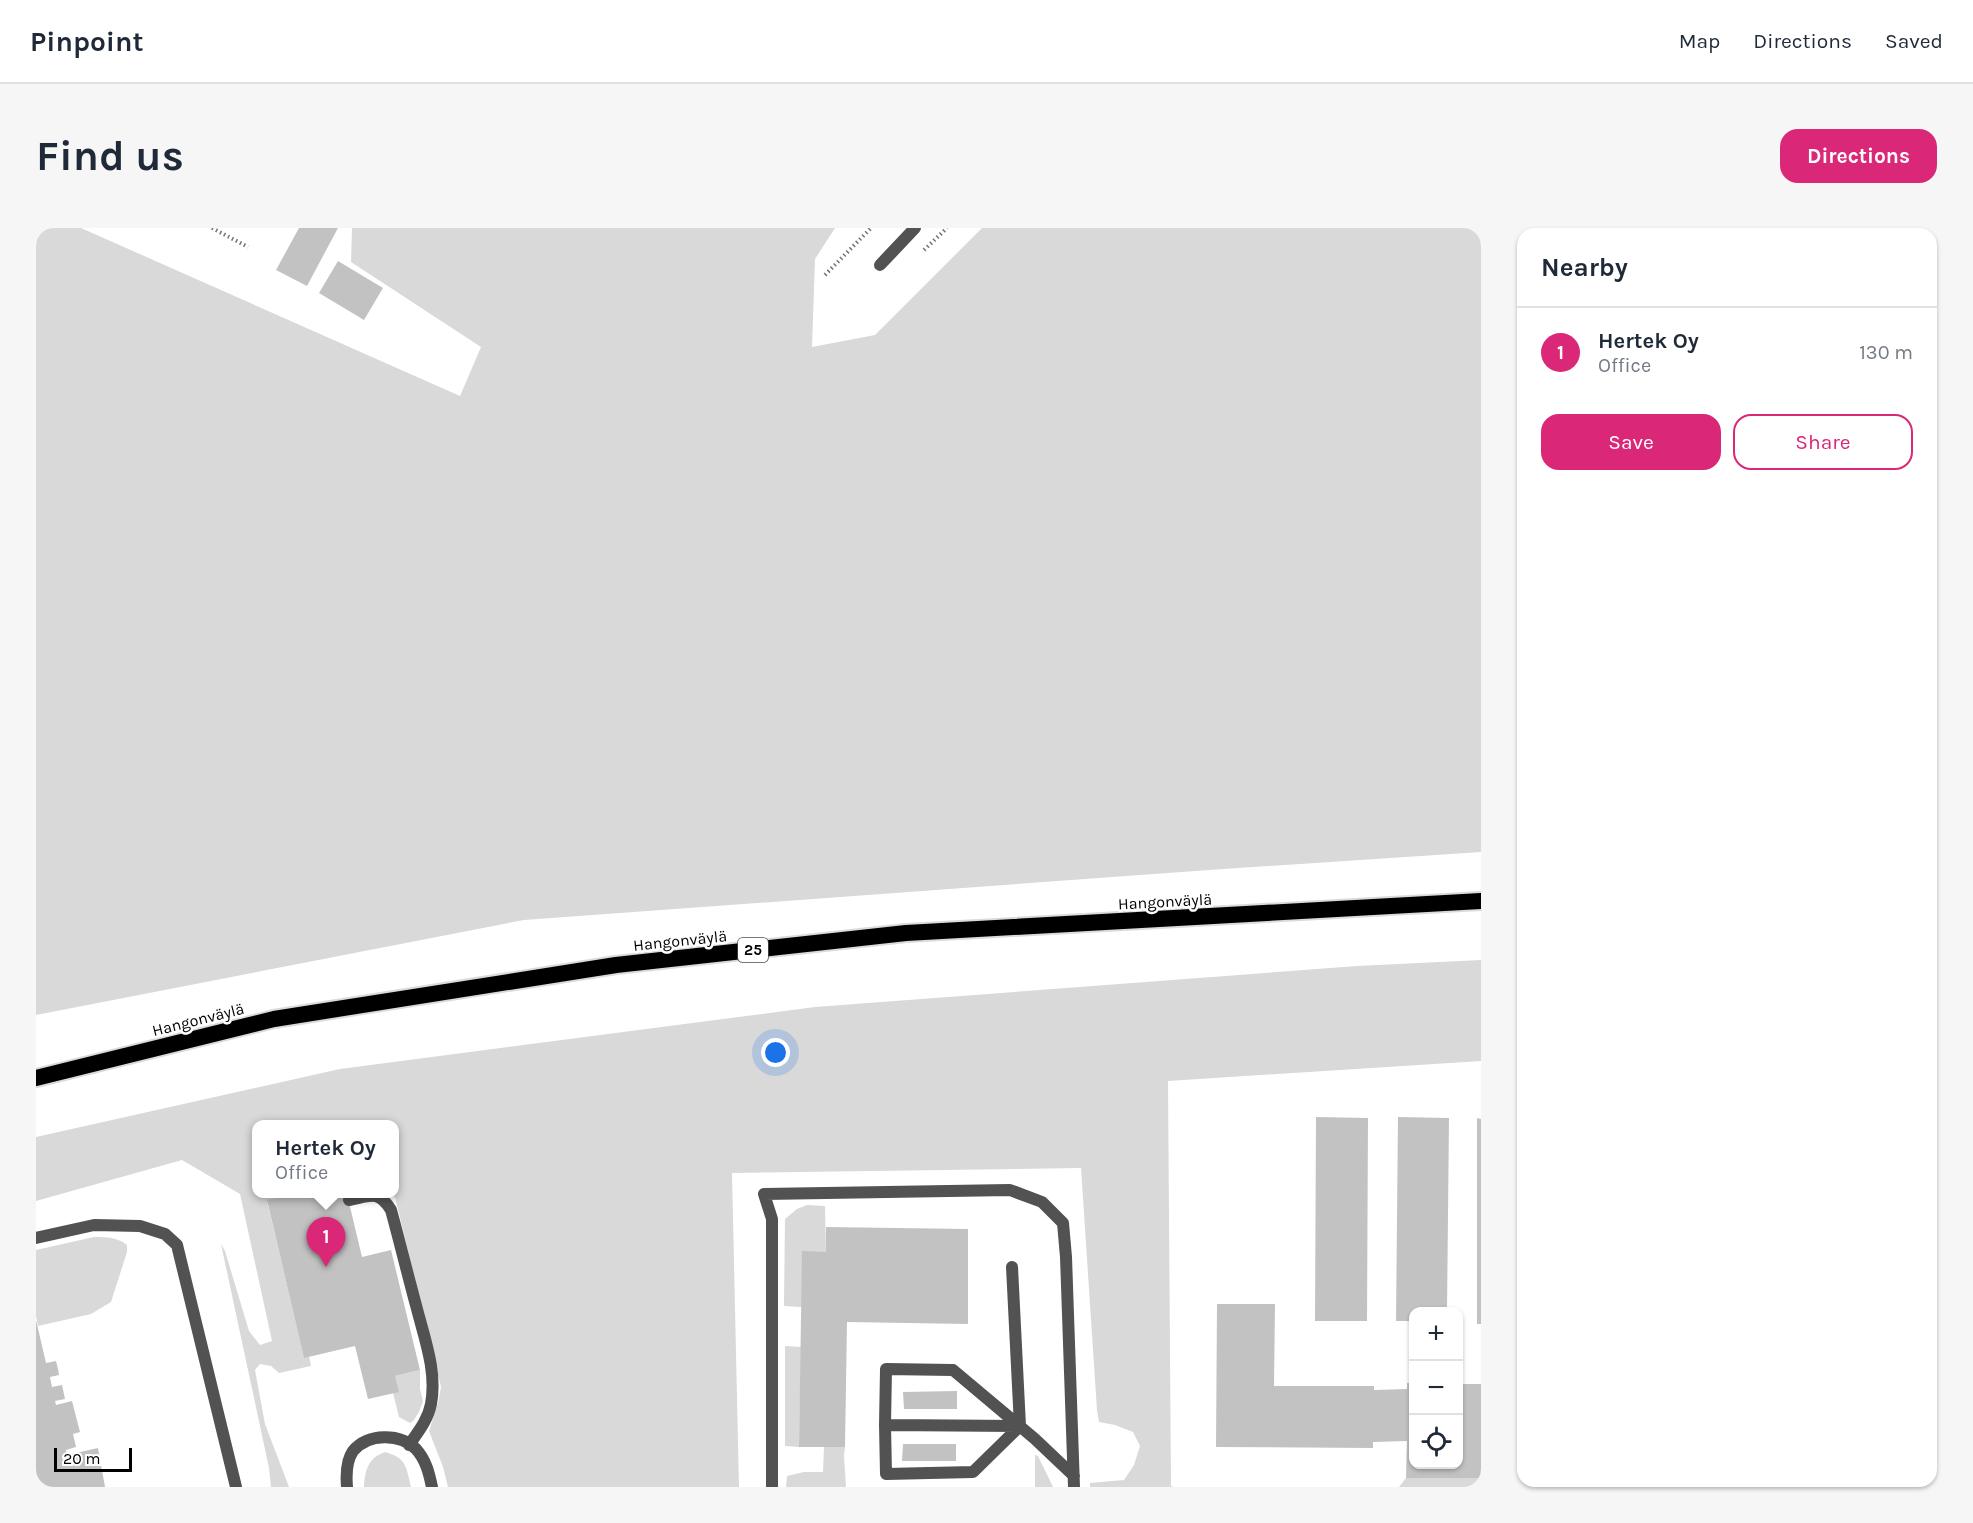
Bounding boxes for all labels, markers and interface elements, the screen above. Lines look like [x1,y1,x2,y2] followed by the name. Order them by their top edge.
[30,25,143,58] text: Pinpoint
[1679,29,1720,53] text: Map
[1753,29,1852,53] text: Directions
[1885,29,1943,53] text: Saved
[1780,129,1937,183] button: Directions
[36,131,184,181] text: Find us
[1541,252,1628,283] text: Nearby
[1598,328,1699,354] text: Hertek Oy
[1557,341,1564,364] text: 1
[1859,341,1913,364] text: 130 m
[1598,354,1651,377] text: Office
[1541,414,1721,470] button: Save
[1733,414,1913,470] button: Share
[1117,890,1213,913] street label: Hangonväylä
[632,926,728,955] street label: Hangonväylä
[738,938,768,962] road number: 25
[150,999,246,1040] street label: Hangonväylä
[761,1038,790,1067] your location
[252,1120,399,1198] popup
[275,1135,376,1161] text: Hertek Oy
[275,1161,328,1184] text: Office
[306,1218,346,1267] pin: 1
[1409,1307,1463,1469] map controls
[1409,1307,1463,1361] button: +
[1409,1361,1463,1415] button: −
[1409,1415,1463,1469] button: locate
[54,1445,132,1472] scale bar
[63,1449,101,1468] text: 20 m

